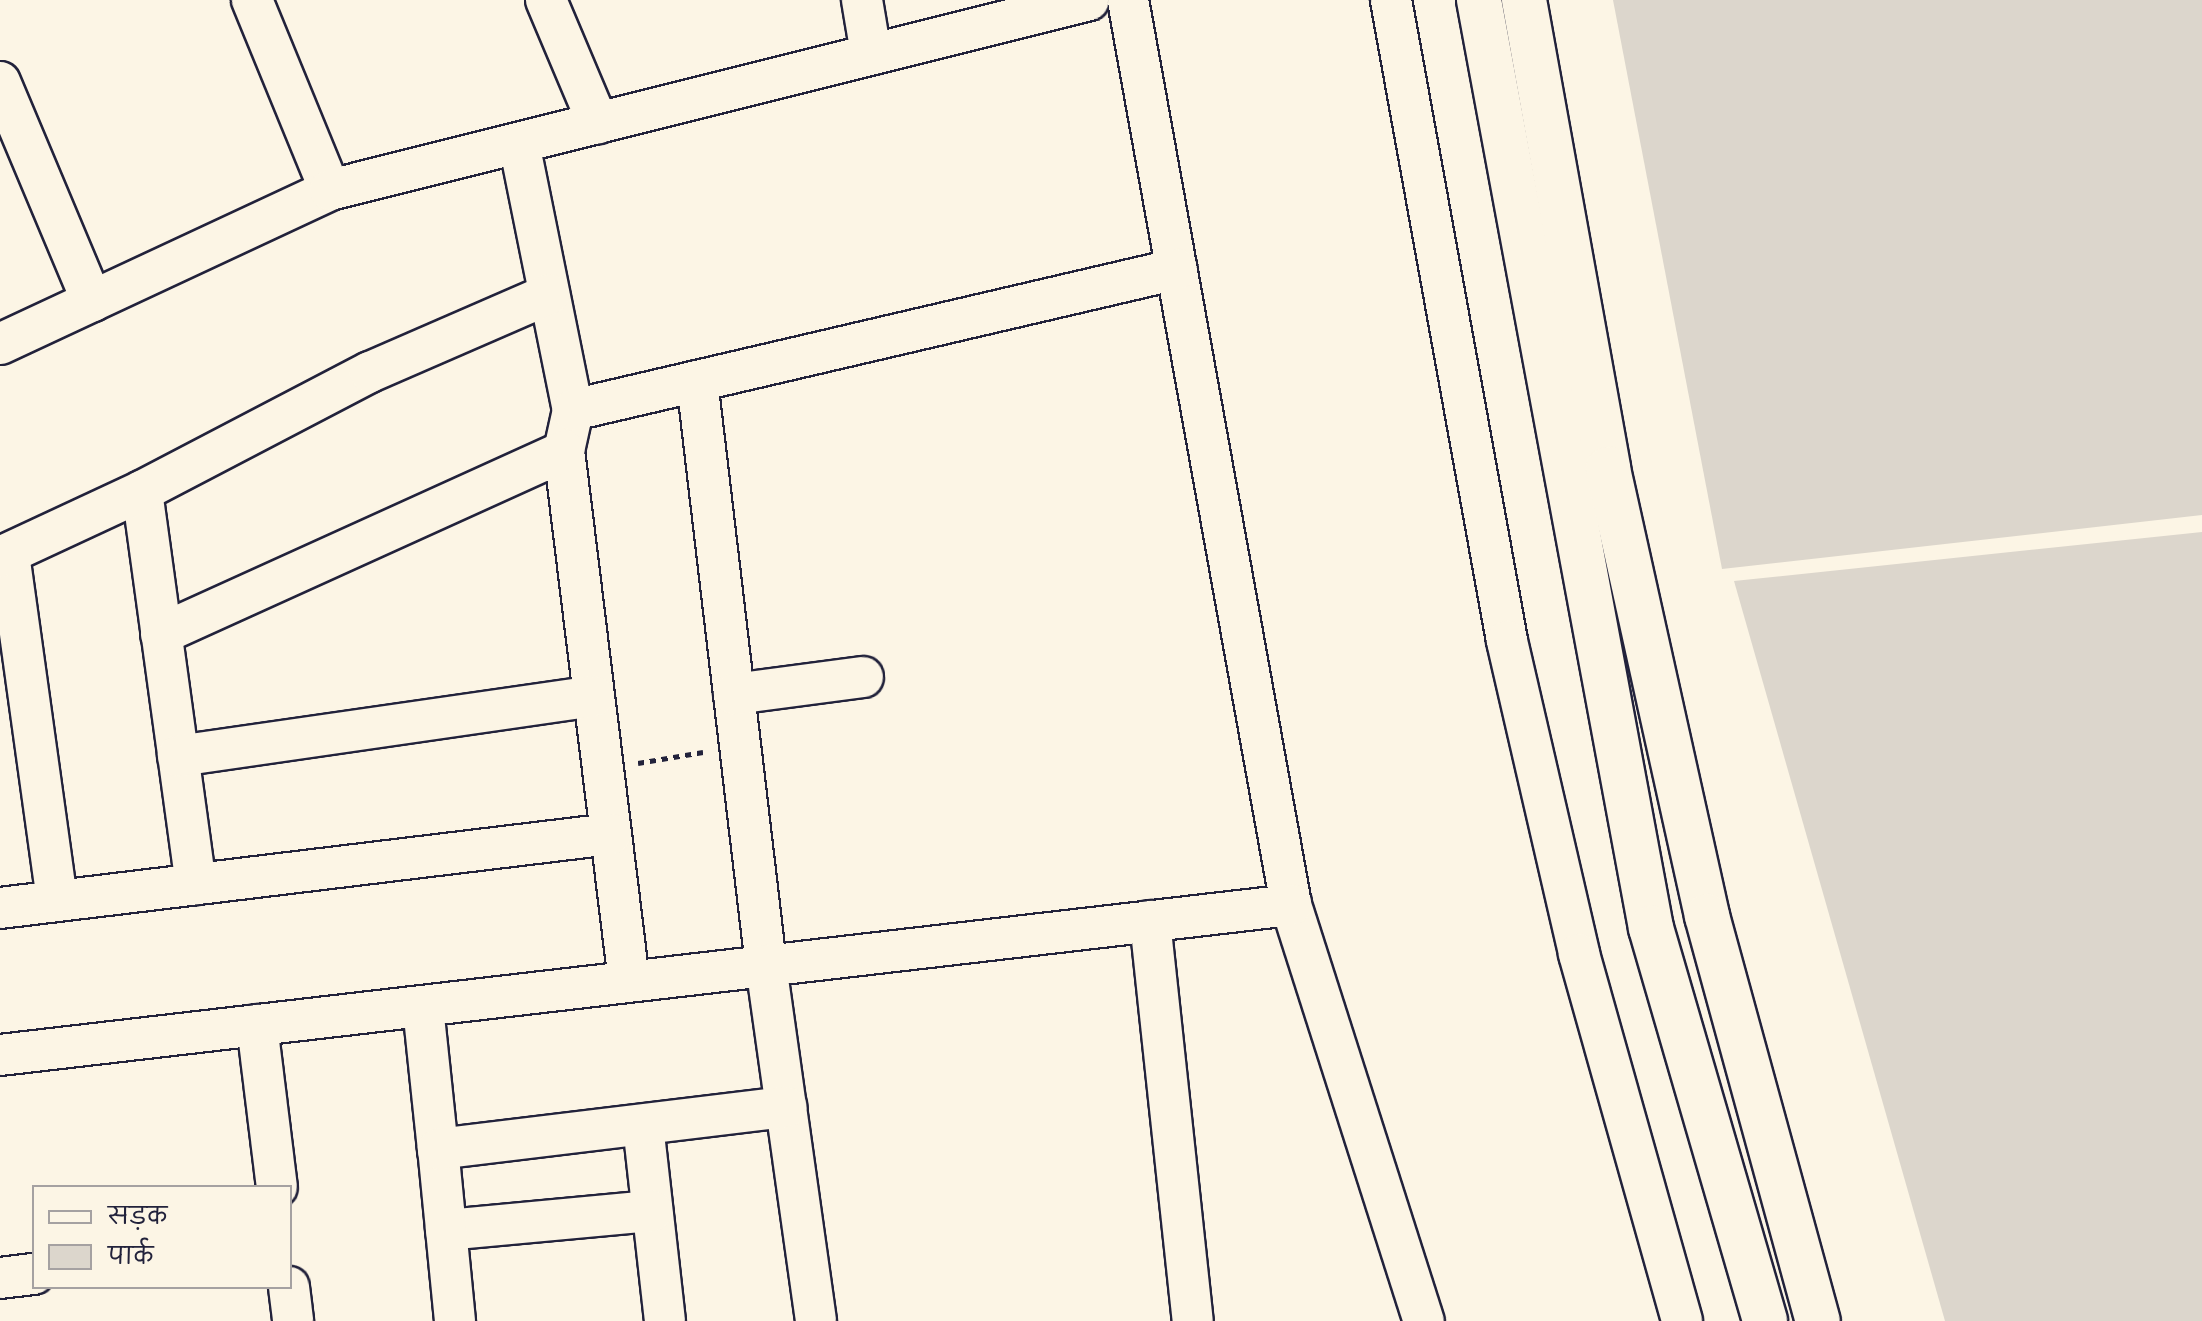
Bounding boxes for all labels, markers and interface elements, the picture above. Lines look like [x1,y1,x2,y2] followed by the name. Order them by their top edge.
[32,1185,292,1289] legend
[108,1200,167,1232] text: सड़क
[108,1240,153,1272] text: पार्क

